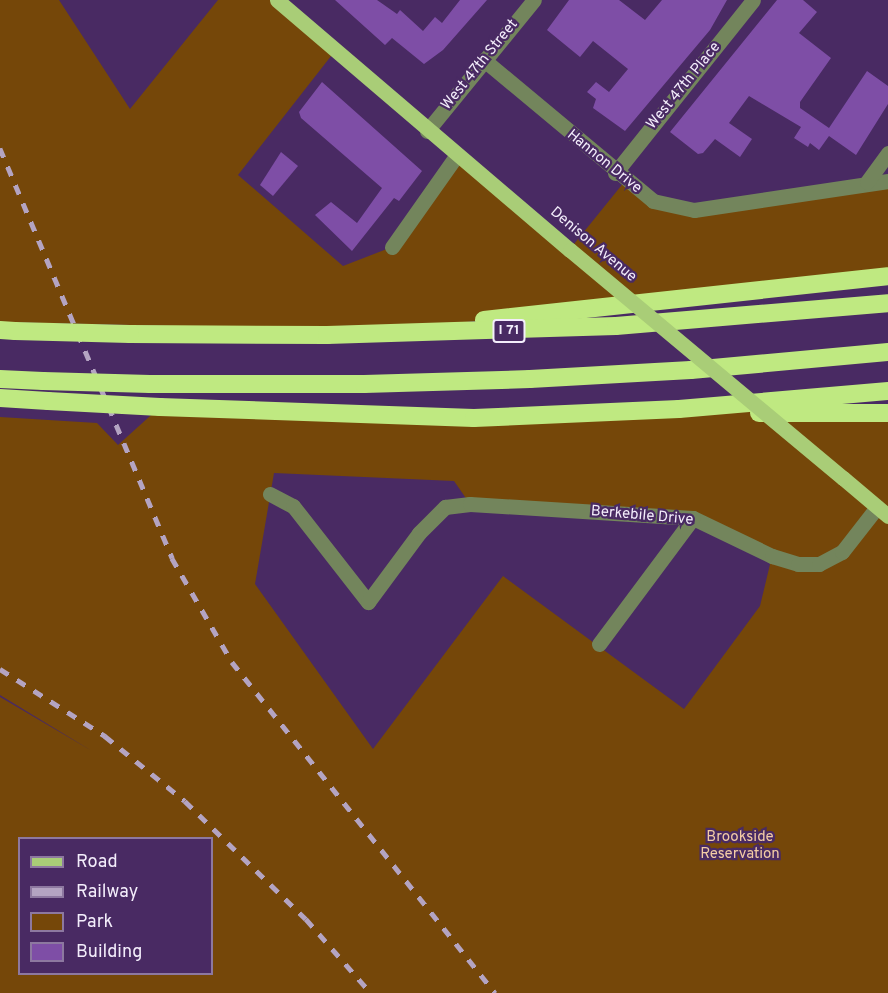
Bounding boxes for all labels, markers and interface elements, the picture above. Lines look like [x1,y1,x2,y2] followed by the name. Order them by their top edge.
[438,16,522,114] street label: West 47th Street
[643,39,725,133] street label: West 47th Place
[563,126,645,198] street label: Hannon Drive
[546,203,640,287] street label: Denison Avenue
[492,320,526,342] road number: I 71
[590,503,694,529] street label: Berkebile Drive
[700,828,780,863] park label: Brookside Reservation
[18,837,213,975] legend
[76,851,118,874] text: Road
[76,881,138,904] text: Railway
[76,911,113,934] text: Park
[76,941,142,964] text: Building

